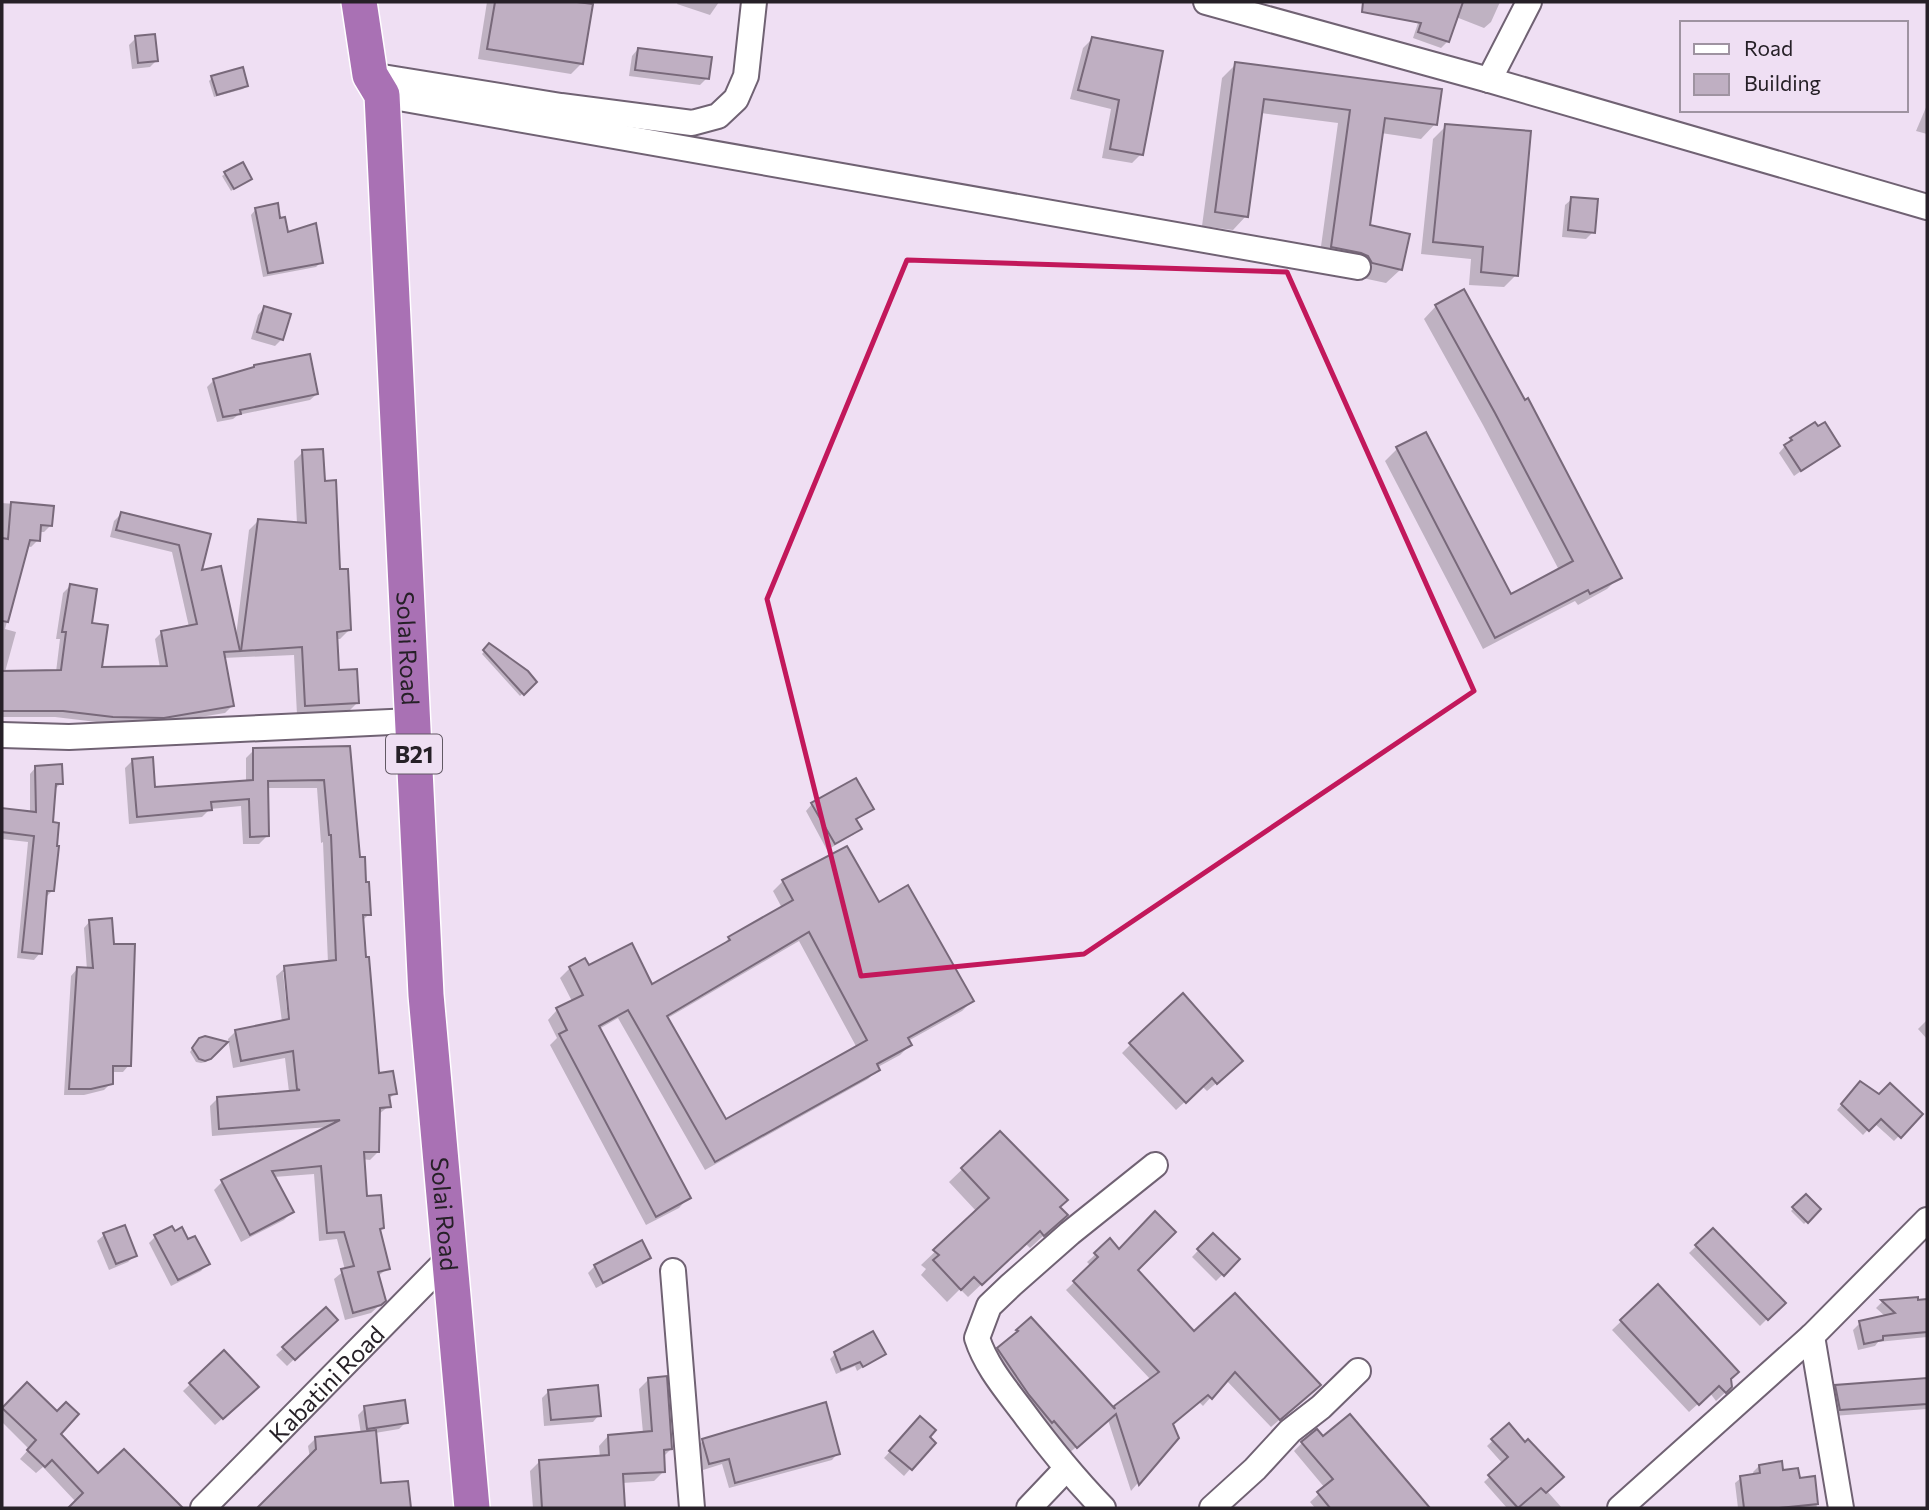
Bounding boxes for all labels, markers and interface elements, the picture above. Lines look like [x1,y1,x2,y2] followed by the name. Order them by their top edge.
[1680,21,1908,112] legend
[1744,35,1793,60] text: Road
[1744,70,1821,95] text: Building
[392,591,426,706] street label: Solai Road
[386,734,442,774] road number: B21
[426,1156,465,1272] street label: Solai Road
[262,1319,389,1448] street label: Kabatini Road

